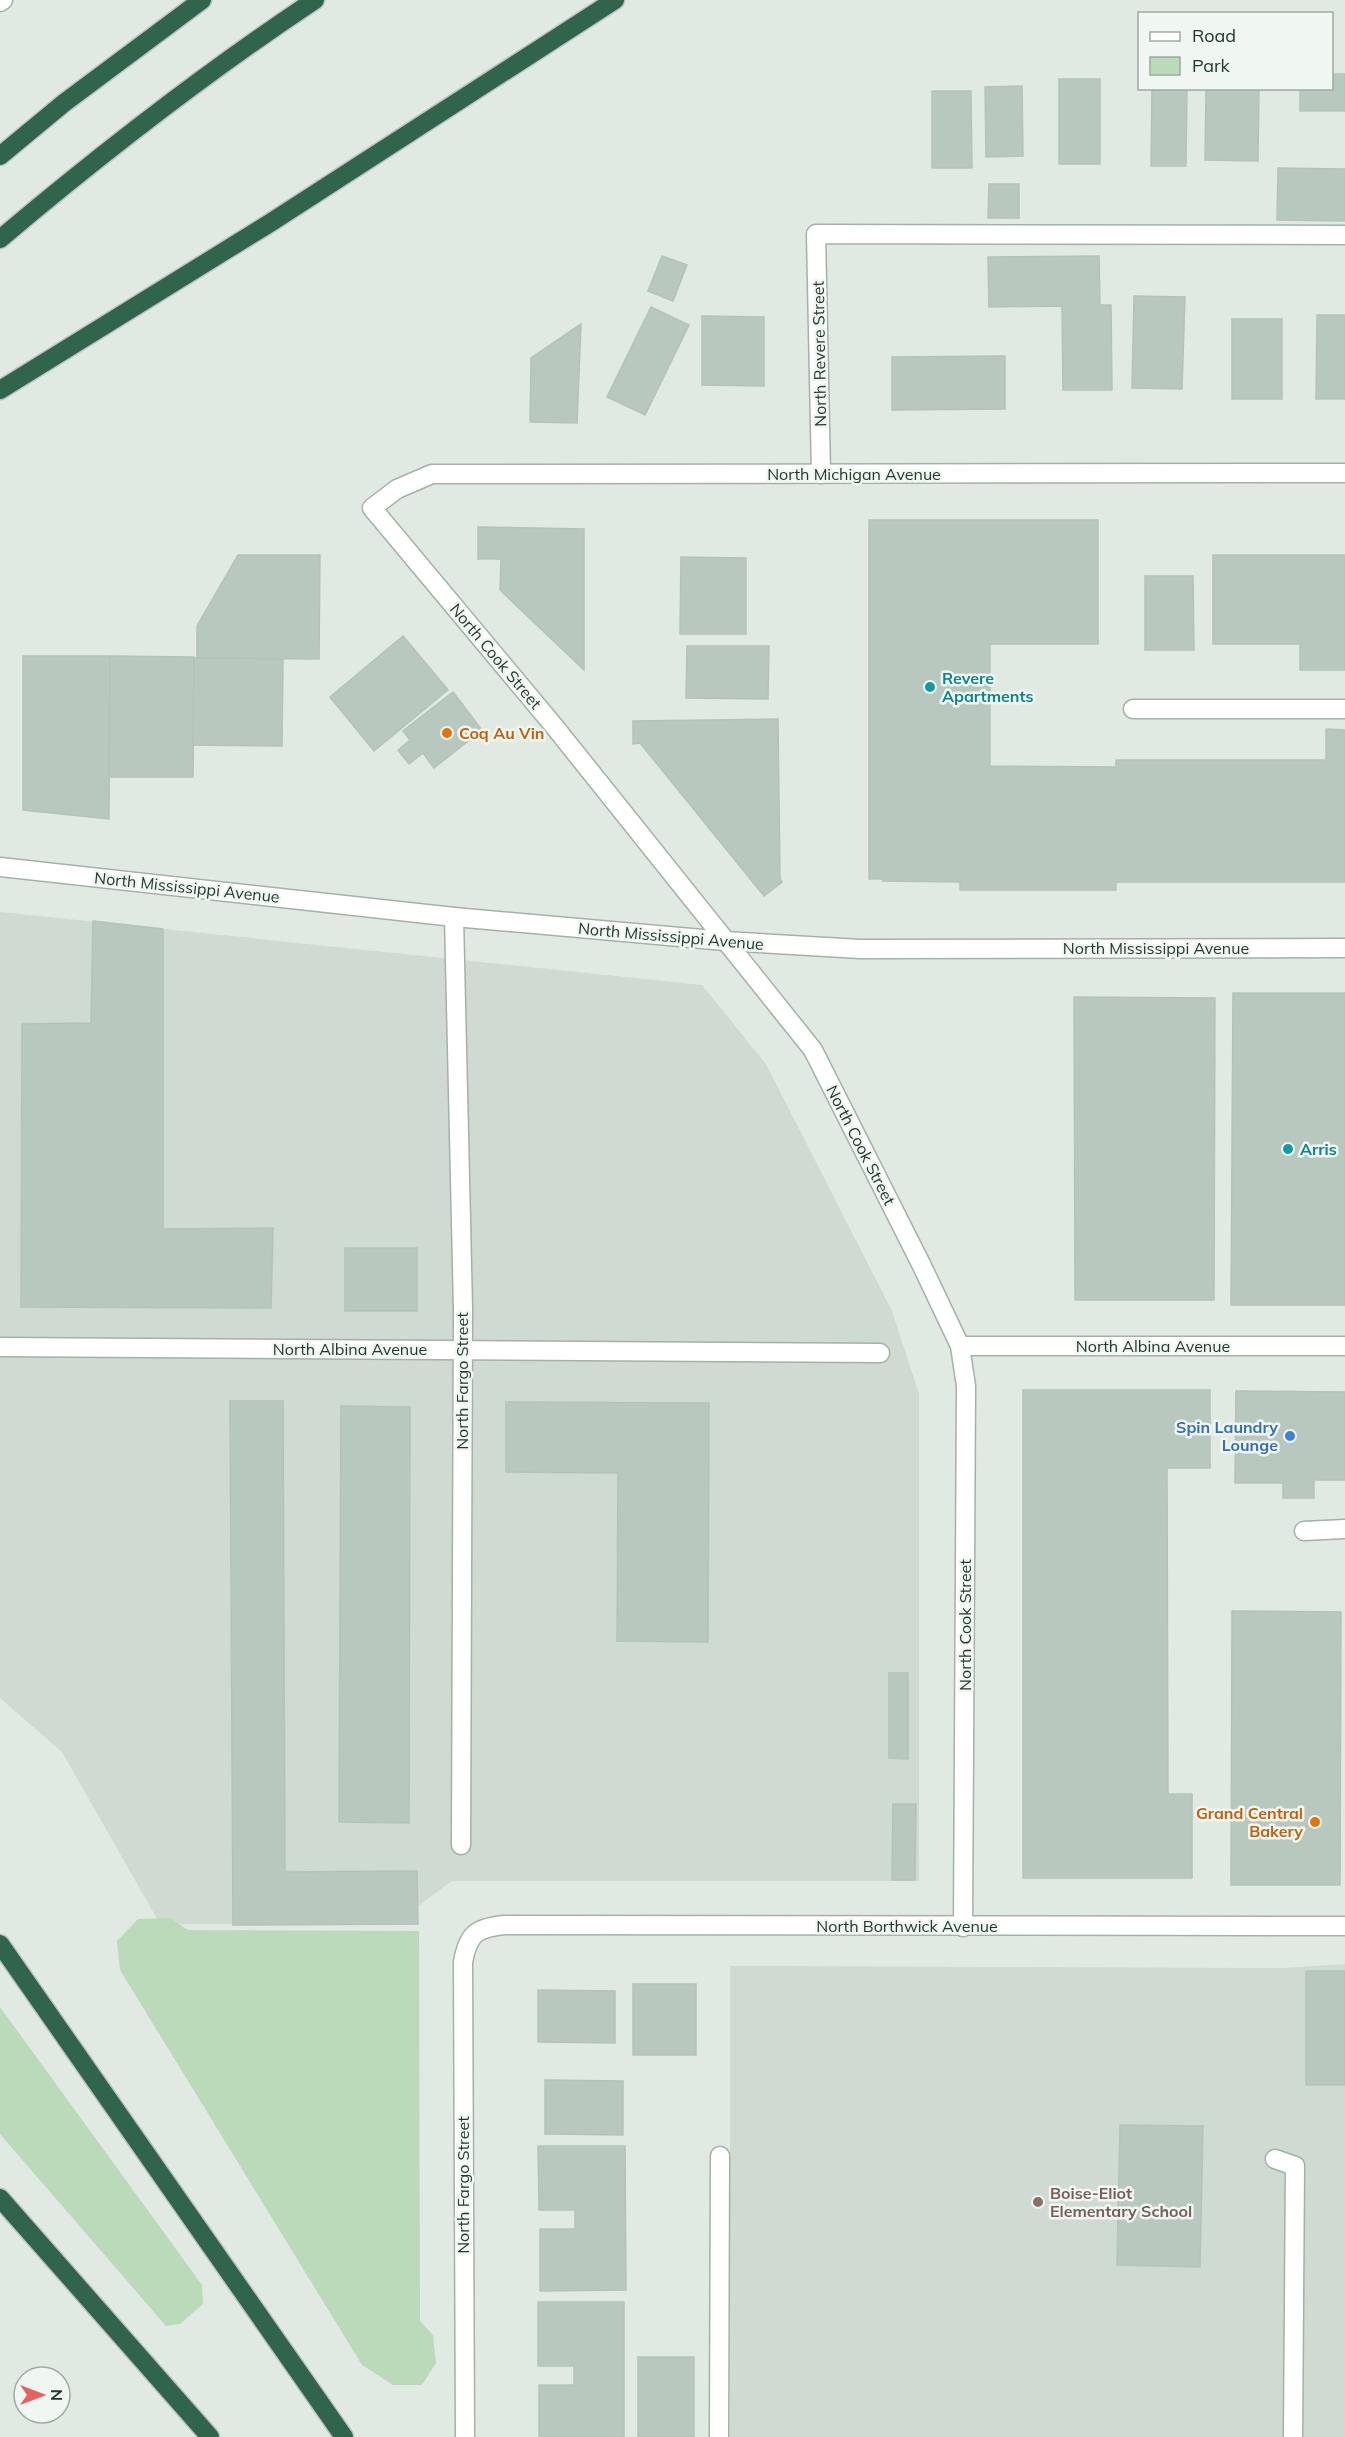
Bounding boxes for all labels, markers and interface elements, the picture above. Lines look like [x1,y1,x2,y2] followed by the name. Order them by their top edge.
[1138,12,1333,90] legend
[1192,24,1236,47] text: Road
[1192,54,1231,77] text: Park
[808,281,830,427] street label: North Revere Street
[767,464,941,484] street label: North Michigan Avenue
[446,599,546,713] street label: North Cook Street
[942,668,1034,706] place label: Revere Apartments
[923,680,937,694] marker: Revere Apartments
[459,723,544,743] place label: Coq Au Vin
[440,726,454,740] marker: Coq Au Vin
[93,867,281,907] street label: North Mississippi Avenue
[577,918,765,954] street label: North Mississippi Avenue
[1063,938,1249,958] street label: North Mississippi Avenue
[822,1082,900,1209] street label: North Cook Street
[1300,1139,1337,1159] place label: Arris
[1281,1142,1295,1156] marker: Arris
[452,1312,472,1450] street label: North Fargo Street
[1076,1336,1230,1356] street label: North Albina Avenue
[273,1339,427,1359] street label: North Albina Avenue
[1176,1417,1278,1455] place label: Spin Laundry Lounge
[1283,1429,1297,1443] marker: Spin Laundry Lounge
[955,1559,975,1691] street label: North Cook Street
[1196,1803,1303,1841] place label: Grand Central Bakery
[1308,1815,1322,1829] marker: Grand Central Bakery
[816,1916,998,1936] street label: North Borthwick Avenue
[453,2116,473,2254] street label: North Fargo Street
[1050,2183,1192,2221] place label: Boise-Eliot Elementary School
[1031,2195,1045,2209] marker: Boise-Eliot Elementary School
[12,2365,72,2425] north arrow
[47,2389,67,2401] text: N

